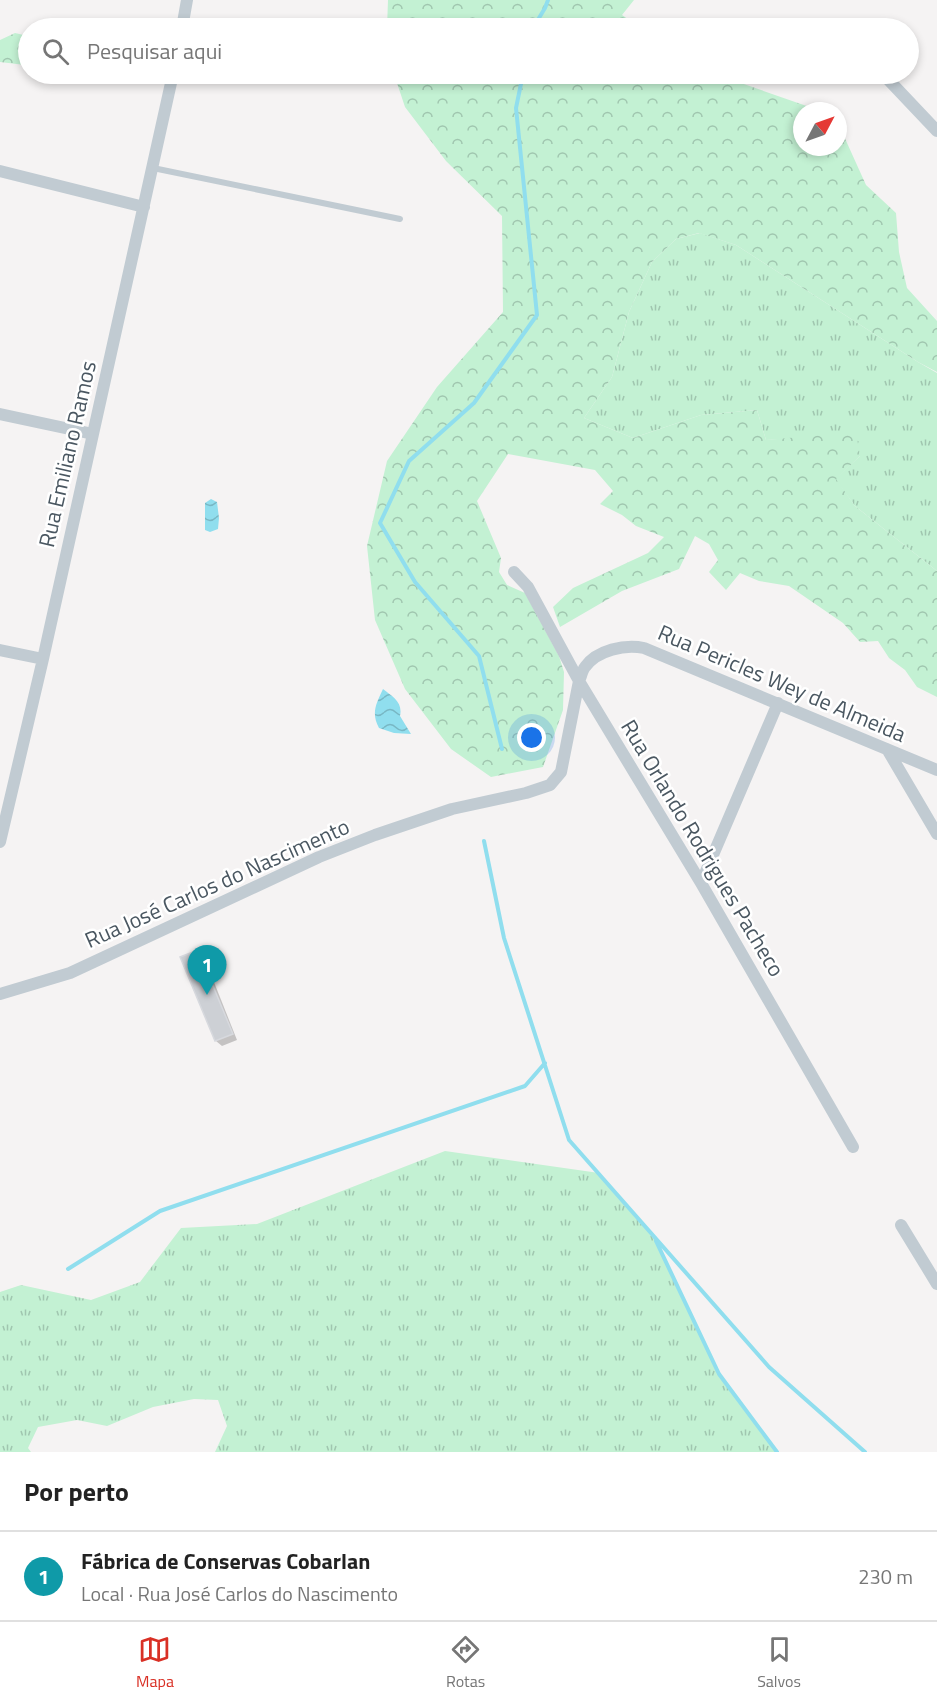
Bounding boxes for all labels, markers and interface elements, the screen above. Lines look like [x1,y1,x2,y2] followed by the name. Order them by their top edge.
[18,18,919,84] search box
[87,34,222,68] text: Pesquisar aqui
[39,35,72,68] icon: search
[793,102,847,156] north arrow
[29,357,105,551] street label: Rua Emiliano Ramos
[653,615,911,751] street label: Rua Pericles Wey de Almeida
[612,713,794,983] street label: Rua Orlando Rodrigues Pacheco
[517,723,546,752] your location
[79,809,355,957] street label: Rua José Carlos do Nascimento
[188,946,226,995] pin: 1
[24,1472,129,1511] text: Por perto
[81,1544,370,1578] text: Fábrica de Conservas Cobarlan
[38,1561,49,1592] text: 1
[858,1561,913,1592] text: 230 m
[81,1578,398,1609] text: Local · Rua José Carlos do Nascimento
[136,1633,174,1693] tab: Mapa
[446,1633,485,1693] tab: Rotas
[757,1633,801,1693] tab: Salvos

